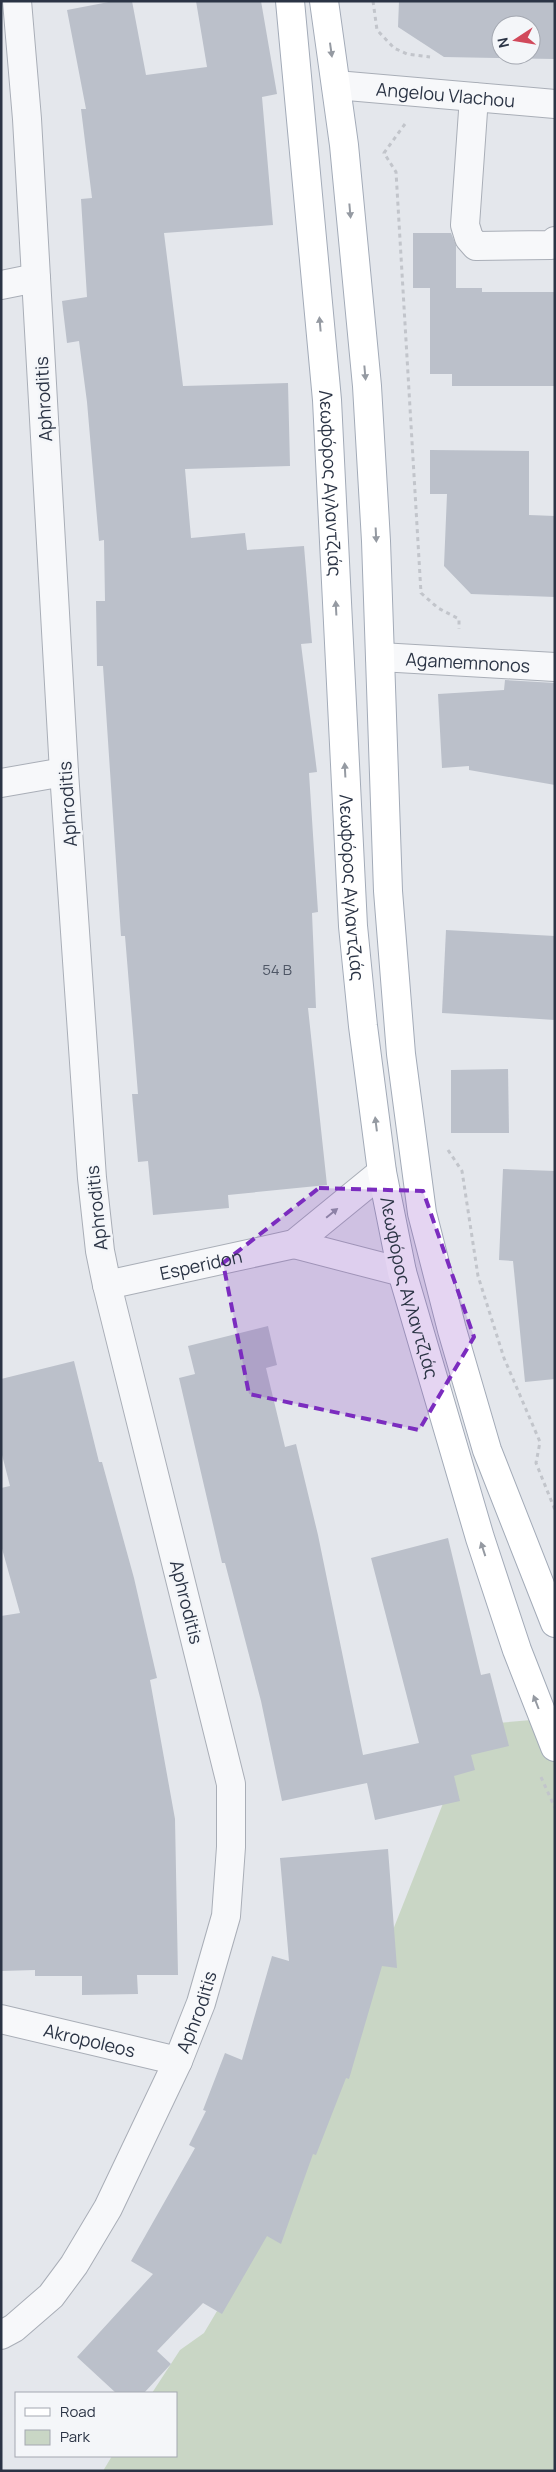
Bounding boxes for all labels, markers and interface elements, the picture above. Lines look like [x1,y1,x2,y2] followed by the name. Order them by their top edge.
[491,15,541,65] north arrow
[492,36,513,50] text: N
[327,42,335,58] one-way arrow
[375,77,516,112] street label: Angelou Vlachou
[347,203,355,219] one-way arrow
[316,315,324,331] one-way arrow
[29,356,57,442] street label: Aphroditis
[362,365,370,381] one-way arrow
[314,389,348,577] street label: Λεωφόρος Αγλαντζιάς
[373,527,381,543] one-way arrow
[332,600,340,616] one-way arrow
[405,646,531,678] street label: Agamemnonos
[52,761,82,847] street label: Aphroditis
[340,762,348,778] one-way arrow
[335,794,370,982] street label: Λεωφόρος Αγλαντζιάς
[262,959,292,980] house number: 54 B
[371,1115,379,1131] one-way arrow
[80,1164,112,1252] street label: Aphroditis
[375,1195,445,1381] street label: Λεωφόρος Αγλαντζιάς
[325,1208,338,1219] one-way arrow
[157,1244,244,1285] street label: Esperidon
[479,1541,486,1556] one-way arrow
[165,1558,209,1646] street label: Aphroditis
[532,1694,540,1709] one-way arrow
[170,1968,222,2056] street label: Aphroditis
[41,2018,138,2062] street label: Akropoleos
[15,2392,178,2457] legend
[60,2401,96,2422] text: Road
[60,2426,90,2447] text: Park

